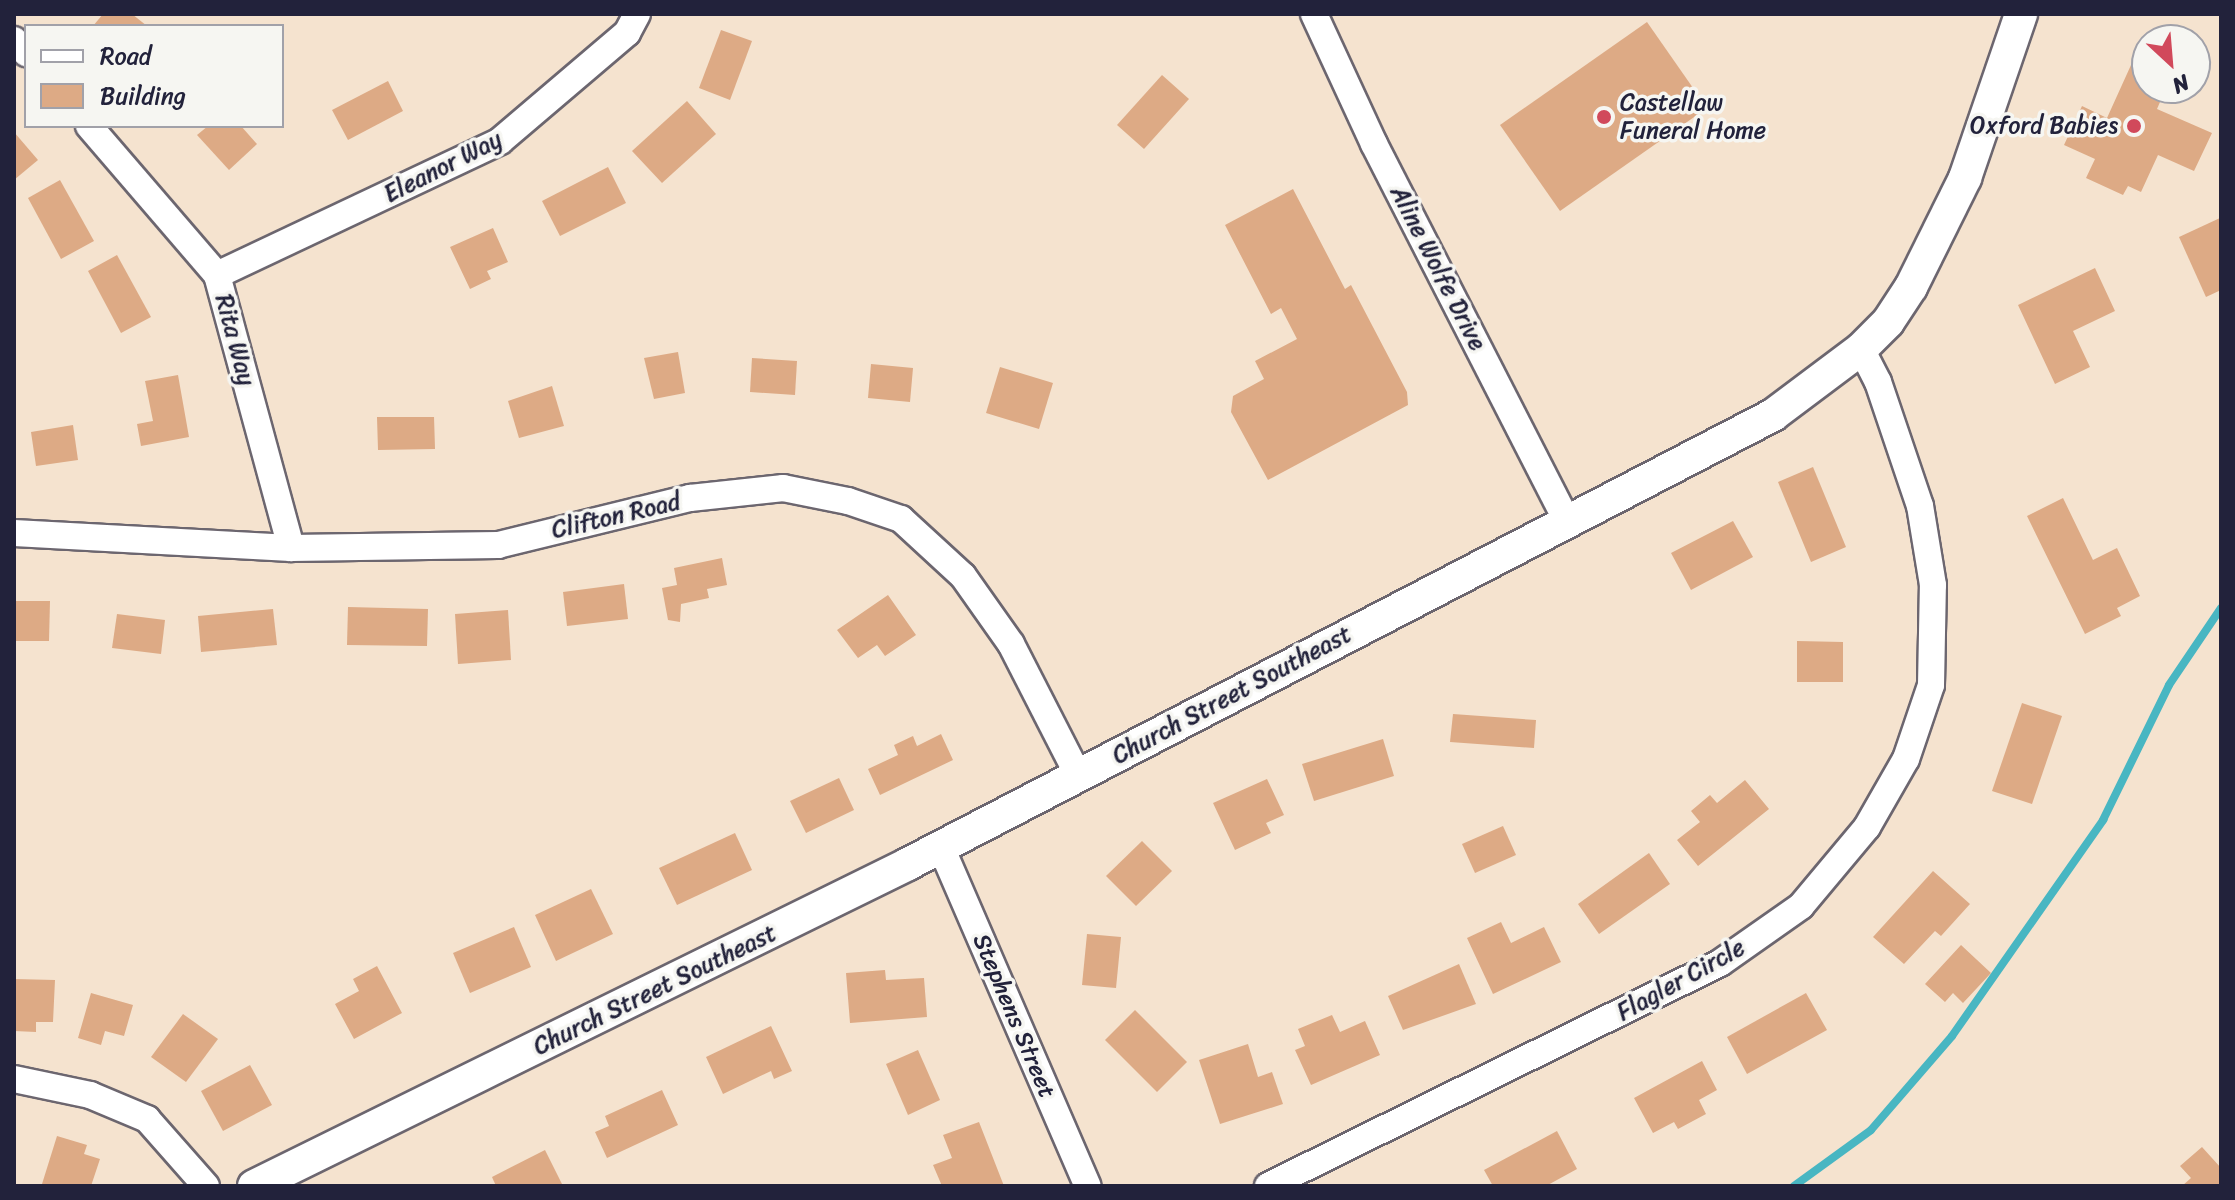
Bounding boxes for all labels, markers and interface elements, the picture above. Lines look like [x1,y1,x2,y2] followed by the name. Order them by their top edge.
[24,24,284,128] legend
[2131,24,2211,104] north arrow
[100,35,151,77] text: Road
[2165,63,2196,105] text: N
[100,75,186,117] text: Building
[1620,89,1766,145] place label: Castellaw Funeral Home
[1595,108,1613,126] marker: Castellaw Funeral Home
[1969,112,2118,140] place label: Oxford Babies
[2125,117,2143,135] marker: Oxford Babies
[379,125,507,209] street label: Eleanor Way
[1384,181,1492,355] street label: Aline Wolfe Drive
[209,291,261,389] street label: Rita Way
[549,487,683,545] street label: Clifton Road
[1109,620,1355,770] street label: Church Street Southeast
[530,919,780,1061] street label: Church Street Southeast
[966,930,1062,1102] street label: Stephens Street
[1612,933,1750,1027] street label: Flagler Circle

